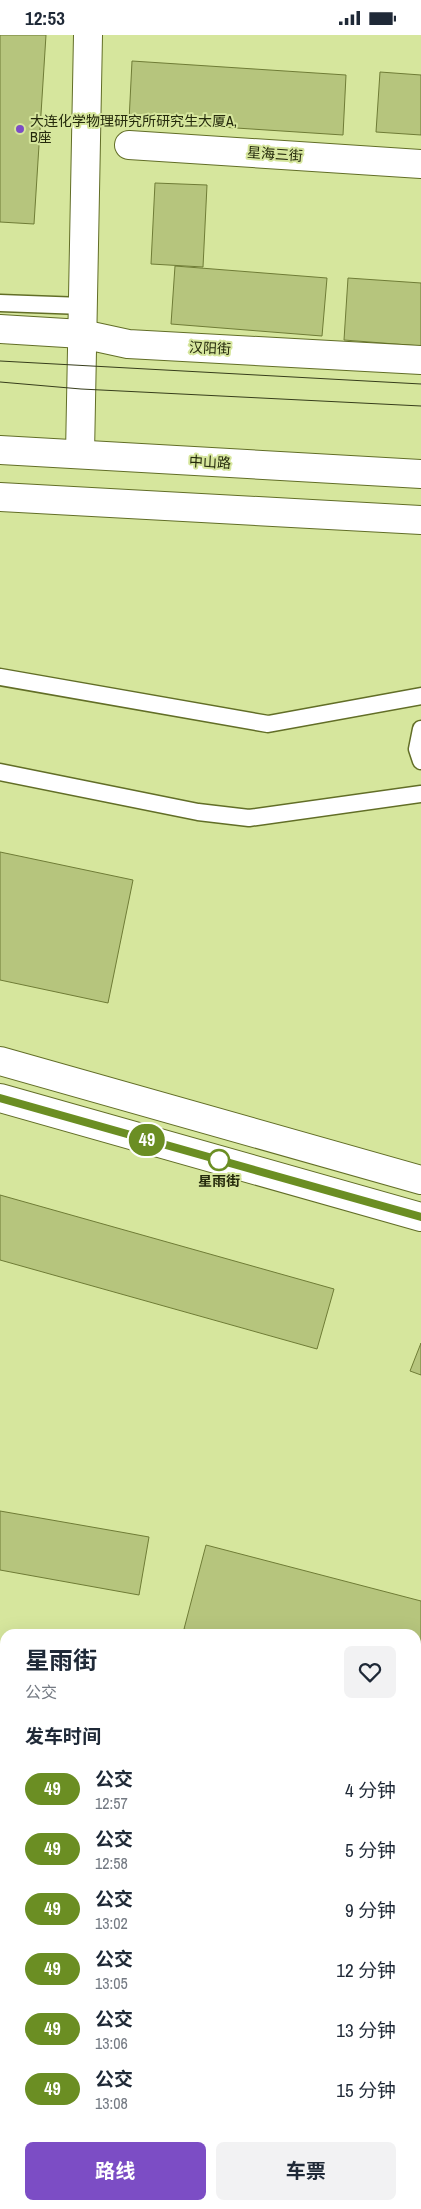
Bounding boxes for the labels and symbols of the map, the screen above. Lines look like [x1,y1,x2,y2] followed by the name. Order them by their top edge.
[30,112,237,146] place label: 大连化学物理研究所研究生大厦A, B座
[14,123,26,135] marker: 大连化学物理研究所研究生大厦A, B座
[246,143,304,165] street label: 星海三街
[189,338,231,358] street label: 汉阳街
[189,452,231,472] street label: 中山路
[124,1124,170,1156] line badge: 49
[208,1149,230,1171] marker: 星雨街
[198,1172,240,1190] place label: 星雨街

